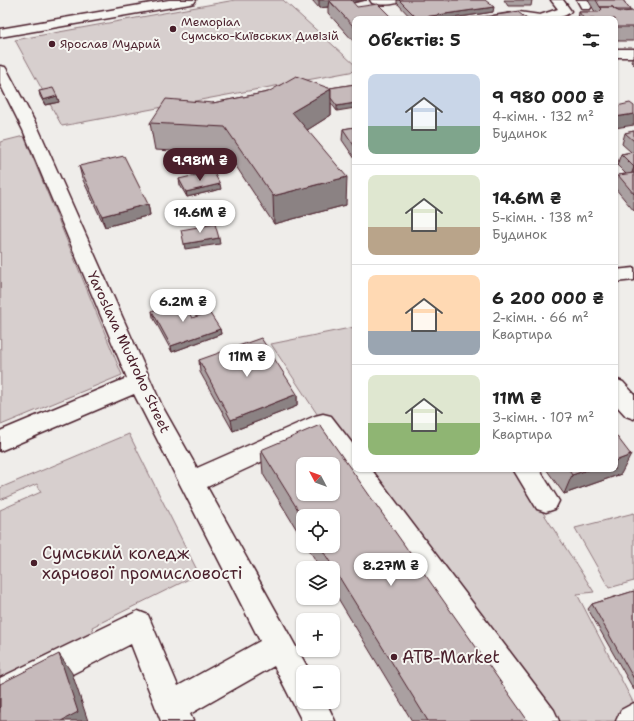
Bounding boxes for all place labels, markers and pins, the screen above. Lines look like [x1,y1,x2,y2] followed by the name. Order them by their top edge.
[181,14,339,44] place label: Меморіал Сумсько-Київських Дивізій
[168,24,178,34] marker: Меморіал Сумсько-Київських Дивізій
[60,36,160,52] place label: Ярослав Мудрий
[47,39,57,49] marker: Ярослав Мудрий
[163,148,237,182] pin: 9.98M ₴
[163,200,237,234] pin: 14.6M ₴
[150,289,216,323] pin: 6.2M ₴
[219,344,275,378] pin: 11M ₴
[42,542,243,584] place label: Сумський коледж харчової промисловості
[354,553,428,587] pin: 8.27M ₴
[29,558,39,568] marker: Сумський коледж харчової промисловості
[402,646,500,668] place label: ATB-Market
[389,652,399,662] marker: ATB-Market

